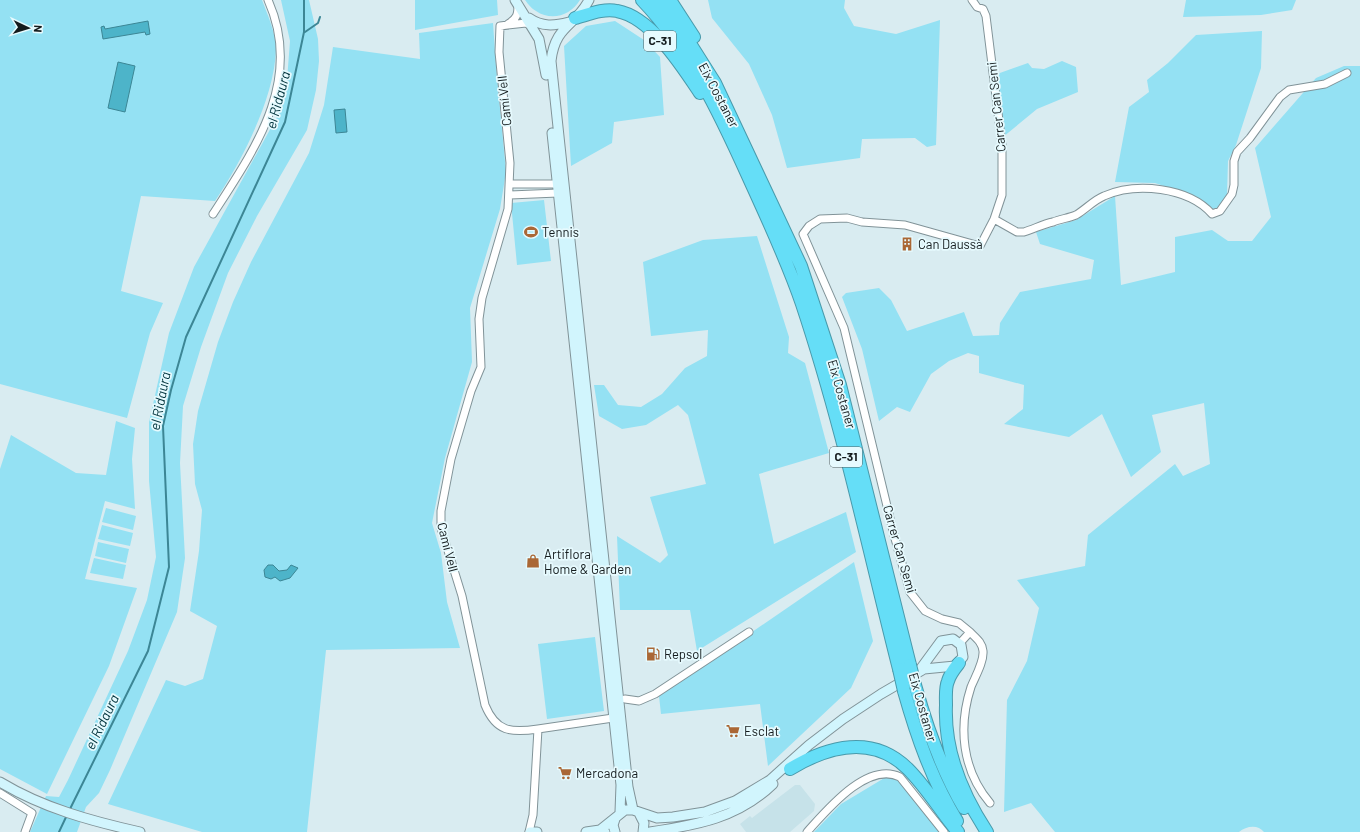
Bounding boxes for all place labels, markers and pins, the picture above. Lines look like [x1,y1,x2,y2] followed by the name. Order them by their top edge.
[523,224,539,240] sports icon: Tennis
[542,224,579,240] place label: Tennis
[899,236,915,252] building icon: Can Daussà
[918,236,983,252] place label: Can Daussà
[544,546,631,577] place label: Artiflora Home & Garden
[525,553,541,569] shop icon: Artiflora Home & Garden
[645,646,661,662] fuel station icon: Repsol
[664,646,702,662] place label: Repsol
[725,723,741,739] supermarket icon: Esclat
[744,723,779,739] place label: Esclat
[557,765,573,781] supermarket icon: Mercadona
[576,765,638,781] place label: Mercadona

